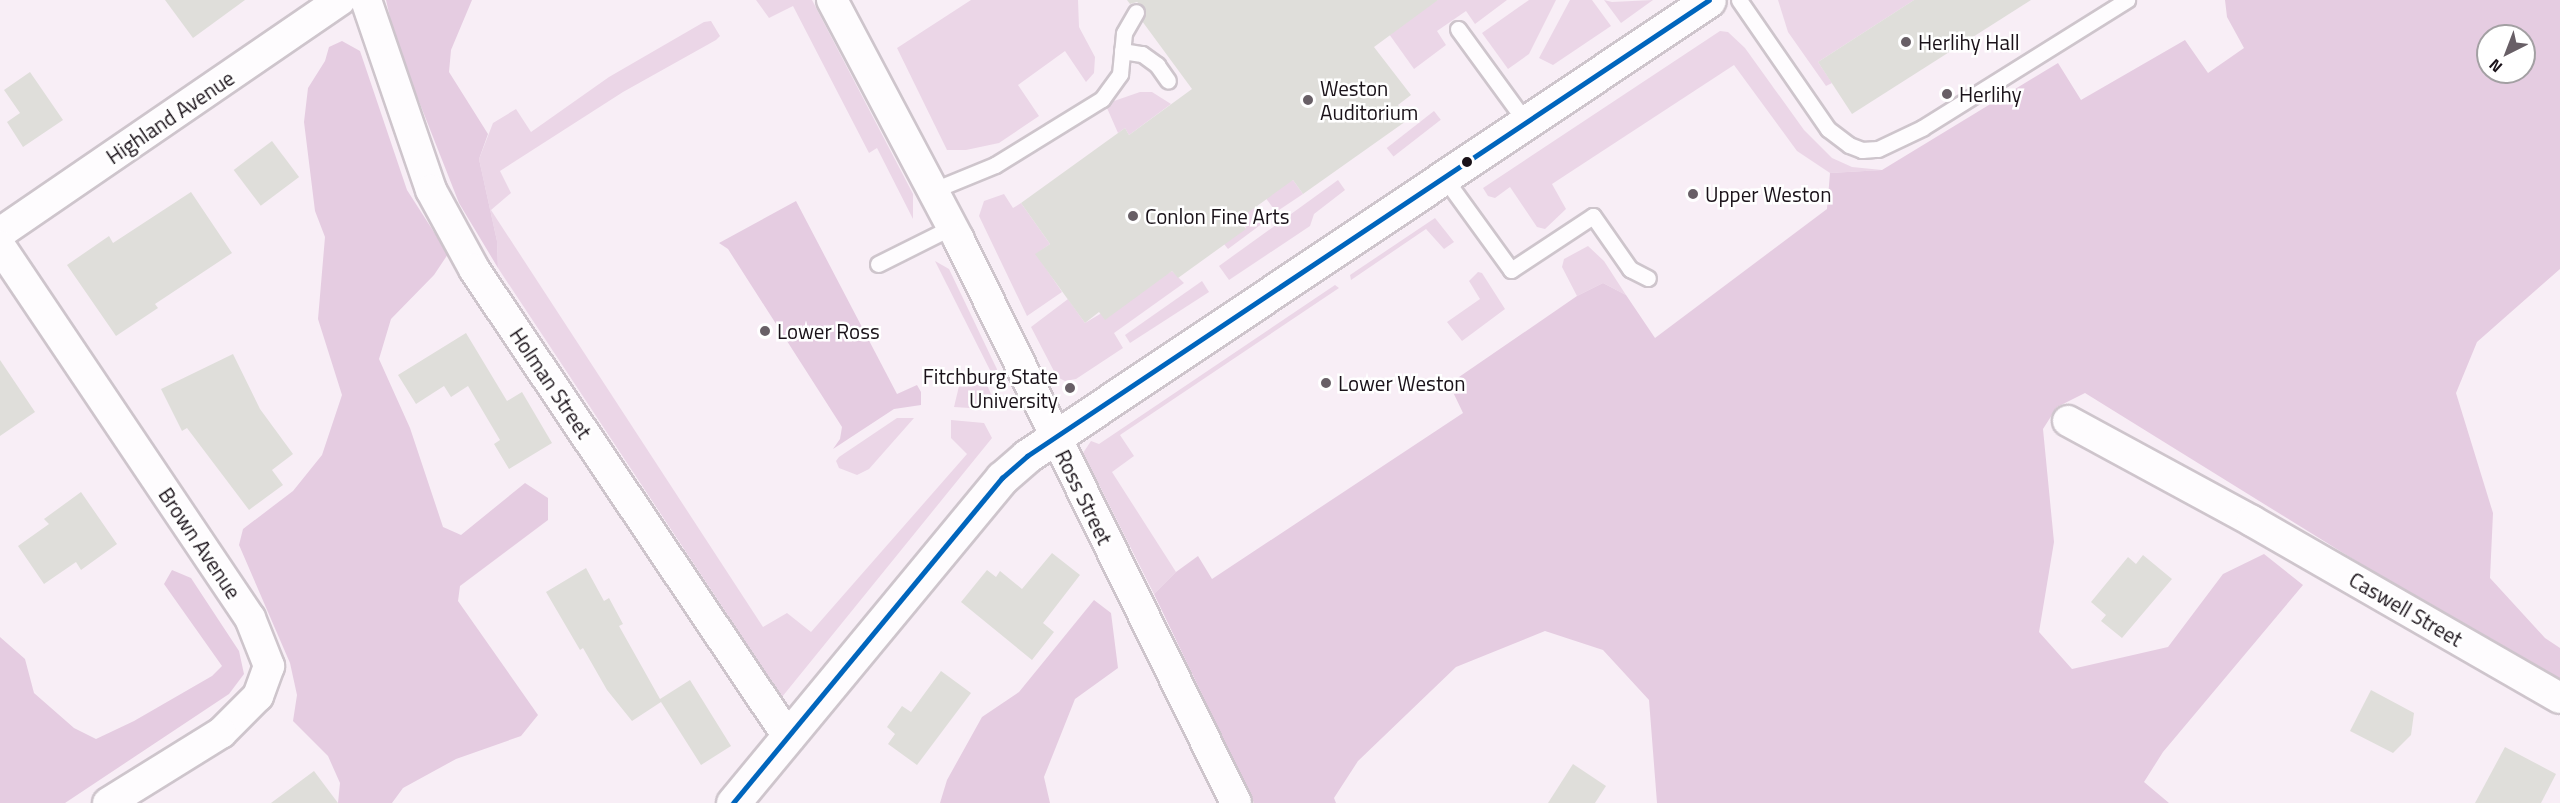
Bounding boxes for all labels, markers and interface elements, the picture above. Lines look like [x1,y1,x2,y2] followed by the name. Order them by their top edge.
[2476,24,2536,84] north arrow
[1918,29,2020,55] place label: Herlihy Hall
[1899,35,1913,49] marker: Herlihy Hall
[2483,53,2507,79] text: N
[101,65,239,169] street label: Highland Avenue
[1320,75,1418,125] place label: Weston Auditorium
[1959,81,2022,107] place label: Herlihy
[1940,87,1954,101] marker: Herlihy
[1301,93,1315,107] marker: Weston Auditorium
[1461,156,1473,168] unlabelled marker
[1705,181,1831,207] place label: Upper Weston
[1686,187,1700,201] marker: Upper Weston
[1145,203,1289,229] place label: Conlon Fine Arts
[1126,209,1140,223] marker: Conlon Fine Arts
[777,318,880,344] place label: Lower Ross
[505,323,597,443] street label: Holman Street
[758,324,772,338] marker: Lower Ross
[923,363,1058,413] place label: Fitchburg State University
[1338,370,1466,396] place label: Lower Weston
[1319,376,1333,390] marker: Lower Weston
[1063,381,1077,395] marker: Fitchburg State University
[1050,446,1118,548] street label: Ross Street
[154,483,246,603] street label: Brown Avenue
[2345,566,2467,652] street label: Caswell Street

